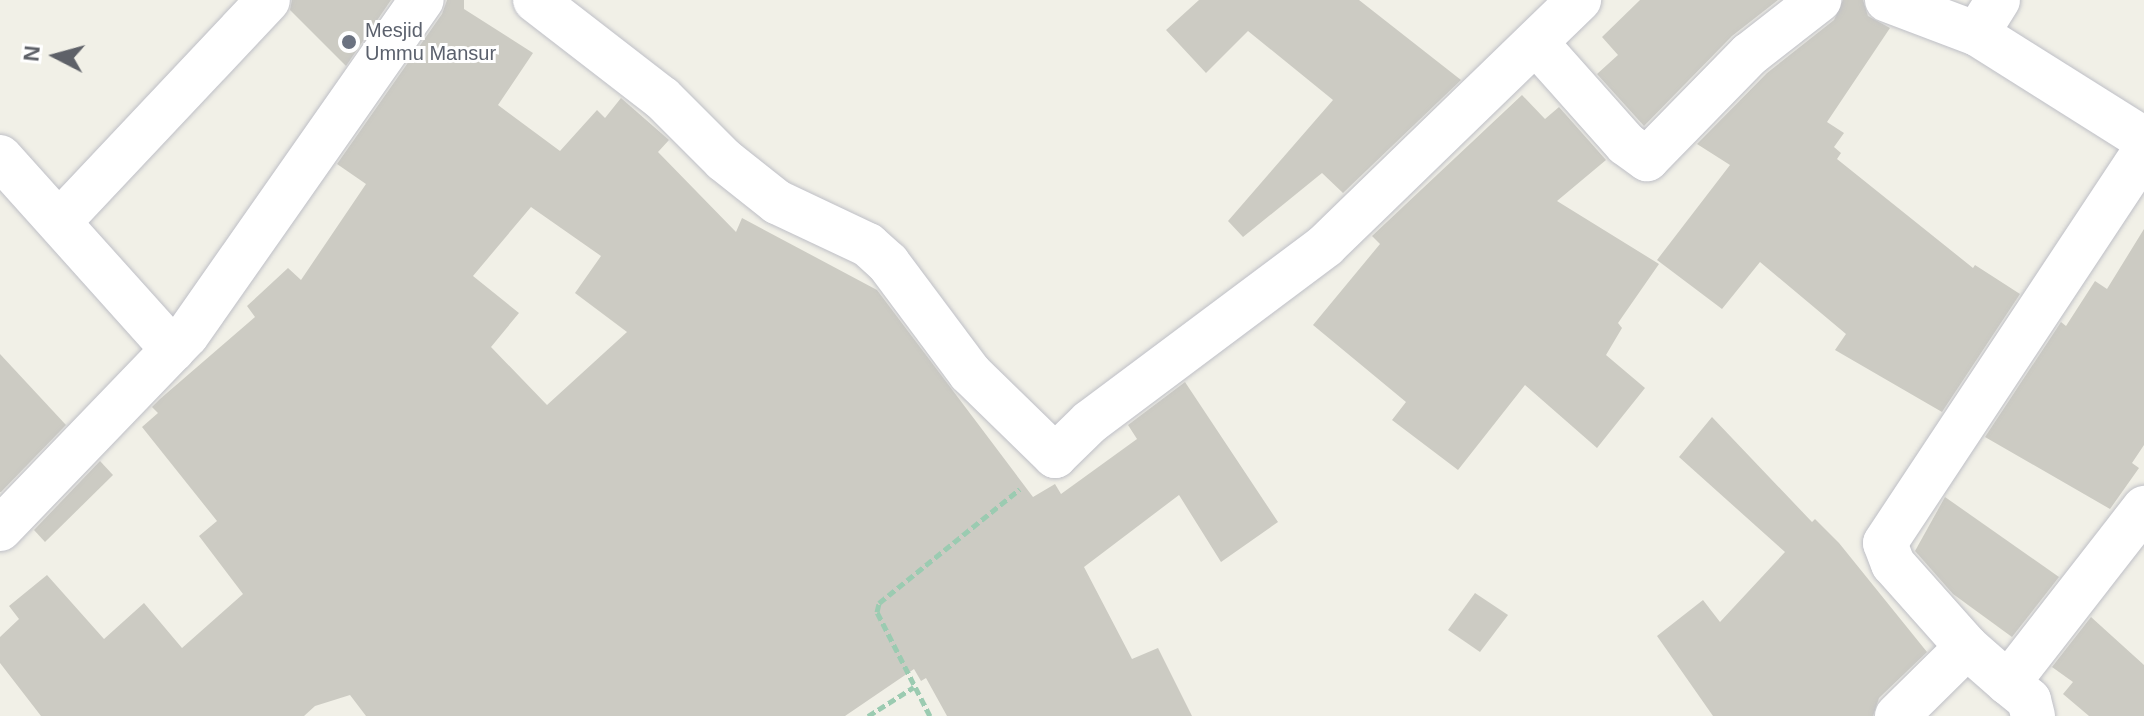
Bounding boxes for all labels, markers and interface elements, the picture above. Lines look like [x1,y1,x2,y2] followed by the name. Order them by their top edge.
[16,16,96,96] north arrow
[365,18,496,65] place label: Mesjid Ummu Mansur
[340,33,358,51] marker: Mesjid Ummu Mansur
[18,44,45,63] text: N

